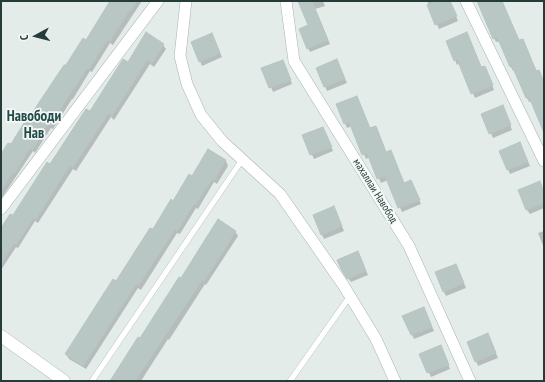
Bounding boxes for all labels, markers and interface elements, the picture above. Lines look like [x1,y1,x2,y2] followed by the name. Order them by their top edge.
[16,16,56,56] north arrow
[17,34,31,41] text: С
[7,108,61,143] district label: Навободи Нав
[350,156,400,226] street label: махаллаи Навобод

